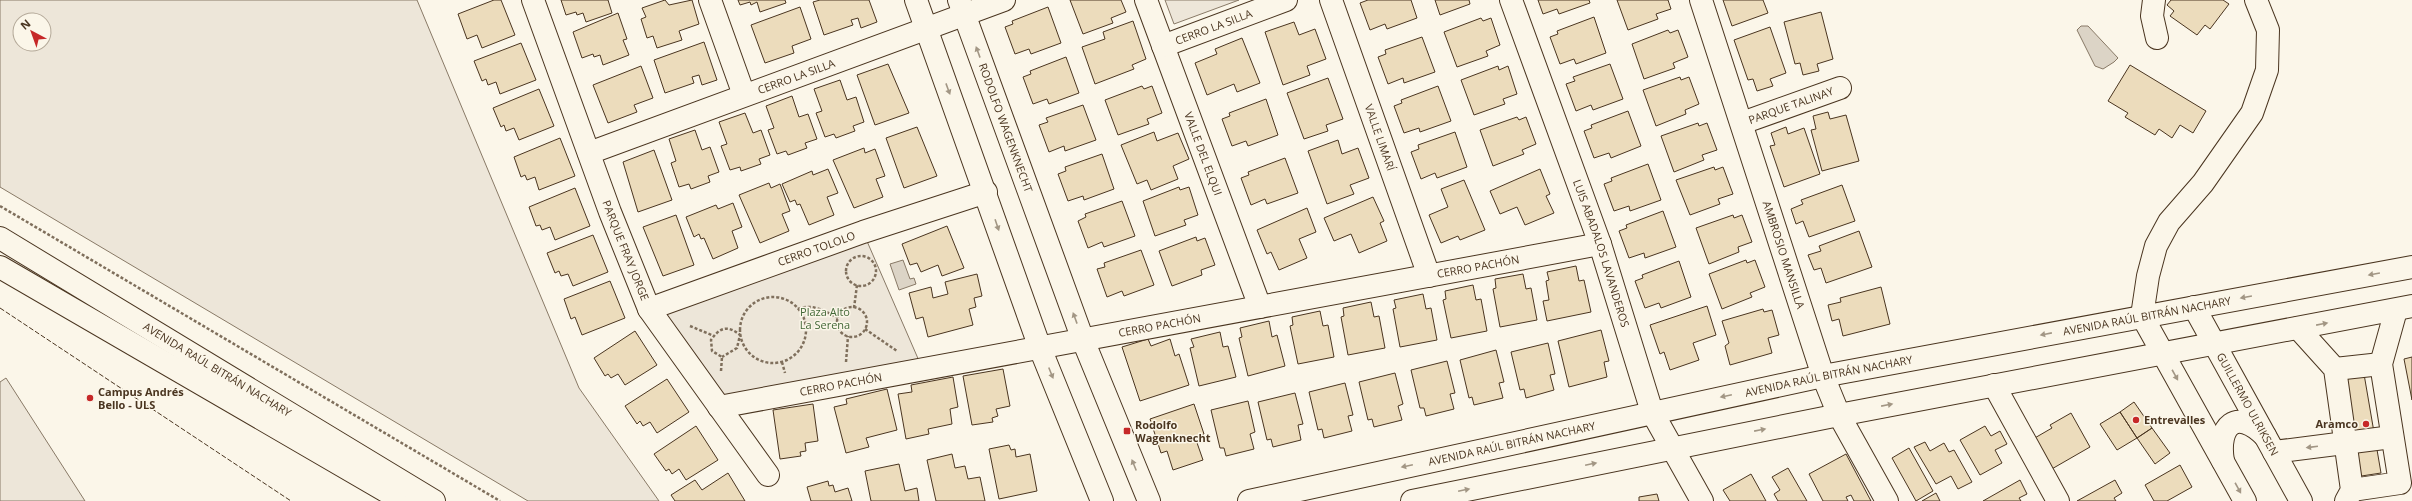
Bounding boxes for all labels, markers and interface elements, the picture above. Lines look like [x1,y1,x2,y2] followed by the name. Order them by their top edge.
[1173,5,1254,48] street label: CERRO LA SILLA
[12,12,52,52] north arrow
[17,15,33,33] text: N
[974,45,980,57] one-way arrow
[755,55,837,97] street label: CERRO LA SILLA
[976,61,1037,194] street label: RODOLFO WAGENKNECHT
[1746,83,1836,127] street label: PARQUE TALINAY
[946,84,952,96] one-way arrow
[1362,102,1399,174] street label: VALLE LIMARÍ
[1181,110,1226,198] street label: VALLE DEL ELQUI
[1570,177,1633,329] street label: LUIS ABADALOS LAVANDEROS
[599,198,653,303] street label: PARQUE FRAY JORGE
[1760,199,1809,311] street label: AMBROSIO MANSILLA
[994,219,1000,231] one-way arrow
[776,227,857,269] street label: CERRO TOLOLO
[1436,251,1520,281] street label: CERRO PACHÓN
[2368,271,2380,277] one-way arrow
[2062,292,2233,338] street label: AVENIDA RAÚL BITRÁN NACHARY
[2240,295,2252,301] one-way arrow
[800,304,850,332] park label: Plaza Alto La Serena
[1117,310,1202,340] street label: CERRO PACHÓN
[1071,312,1077,324] one-way arrow
[141,319,295,420] street label: AVENIDA RAÚL BITRÁN NACHARY
[2316,320,2328,326] one-way arrow
[2039,332,2052,338] one-way arrow
[2214,350,2283,458] street label: GUILLERMO ULRIKSEN
[1743,351,1914,400] street label: AVENIDA RAÚL BITRÁN NACHARY
[1048,368,1054,380] one-way arrow
[798,369,883,399] street label: CERRO PACHÓN
[2171,369,2178,381] one-way arrow
[98,384,184,412] place label: Campus Andrés Bello - ULS
[85,393,95,403] marker: Campus Andrés Bello - ULS
[1719,394,1732,400] one-way arrow
[1881,402,1893,408] one-way arrow
[2144,412,2206,427] place label: Entrevalles
[2131,415,2141,425] marker: Entrevalles
[2316,416,2358,431] place label: Aramco
[1135,417,1211,445] place label: Rodolfo Wagenknecht
[1427,418,1598,469] street label: AVENIDA RAÚL BITRÁN NACHARY
[2361,419,2371,429] marker: Aramco
[1122,426,1132,436] marker: Rodolfo Wagenknecht
[1753,427,1766,433] one-way arrow
[2305,444,2318,451] one-way arrow
[1130,458,1136,470] one-way arrow
[1585,461,1597,467] one-way arrow
[1401,464,1413,470] one-way arrow
[2235,482,2241,494] one-way arrow
[1458,487,1470,493] one-way arrow

